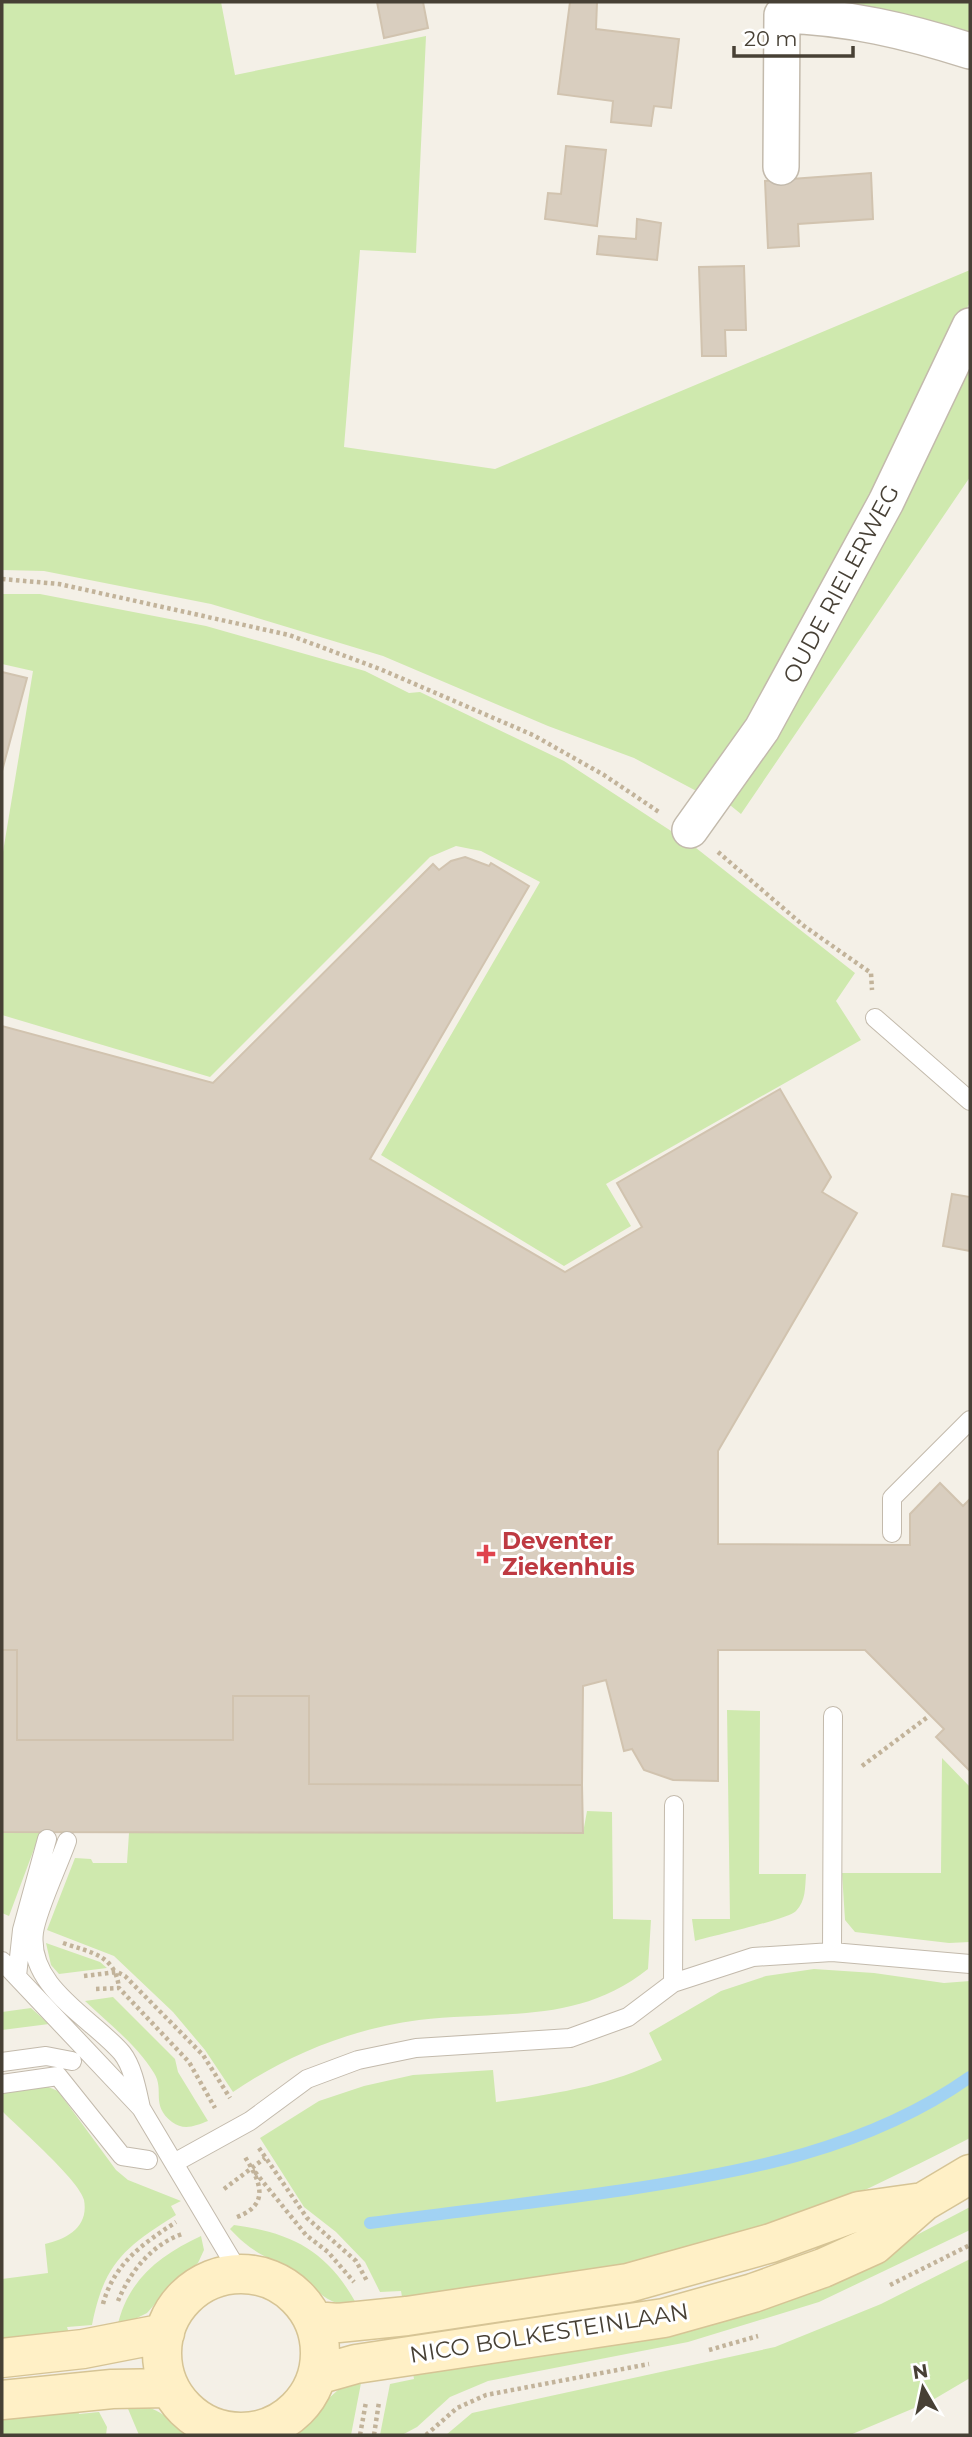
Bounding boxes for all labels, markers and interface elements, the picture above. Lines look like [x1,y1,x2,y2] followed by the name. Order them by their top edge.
[734,14,853,58] scale bar
[744,26,798,51] text: 20 m
[777,480,905,688] street label: OUDE RIELERWEG
[502,1527,635,1581] place label: Deventer Ziekenhuis
[476,1544,496,1564] marker: Deventer Ziekenhuis
[408,2297,690,2369] street label: NICO BOLKESTEINLAAN
[888,2353,958,2423] north arrow
[911,2359,930,2384] text: N

